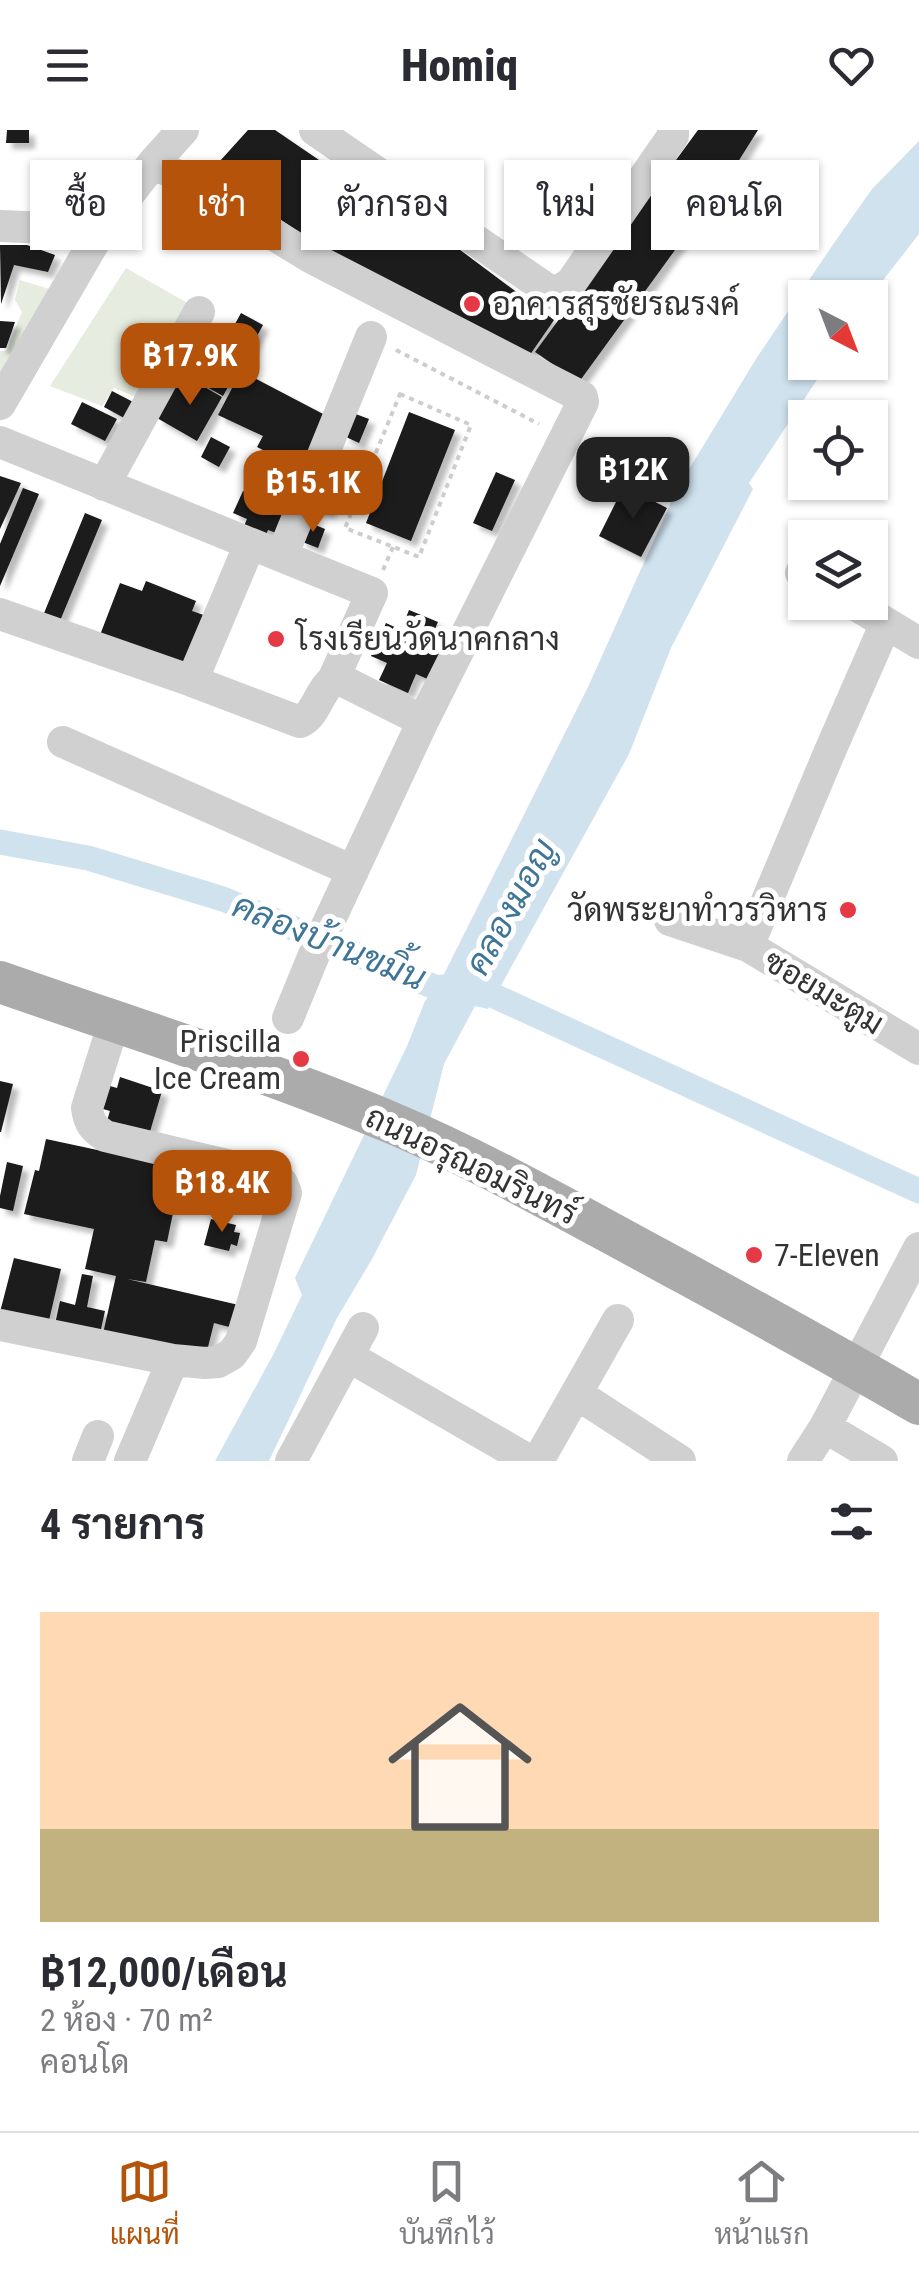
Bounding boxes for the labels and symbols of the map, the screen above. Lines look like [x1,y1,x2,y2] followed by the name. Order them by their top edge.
[788,280,888,380] north arrow
[492,283,740,326] place label: อาคารสุรชัยรณรงค์
[461,293,483,315] marker: อาคารสุรชัยรณรงค์
[109,323,271,408] pin: ฿17.9K
[574,437,692,522] pin: ฿12K
[232,450,394,535] pin: ฿15.1K
[294,618,560,658] place label: โรงเรียนวัดนาคกลาง
[265,628,287,650] marker: โรงเรียนวัดนาคกลาง
[457,832,565,982] water label: คลองมอญ
[227,874,436,999] water label: คลองบ้านขมิ้น
[567,891,828,929] place label: วัดพระยาทําวรวิหาร
[837,899,859,921] marker: วัดพระยาทําวรวิหาร
[756,942,891,1045] street label: ซอยมะตูม
[154,1022,281,1097] place label: Priscilla Ice Cream
[290,1048,312,1070] marker: Priscilla Ice Cream
[359,1095,585,1235] street label: ถนนอรุณอมรินทร์
[141,1150,303,1235] pin: ฿18.4K
[774,1236,880,1274] place label: 7-Eleven
[743,1244,765,1266] marker: 7-Eleven

